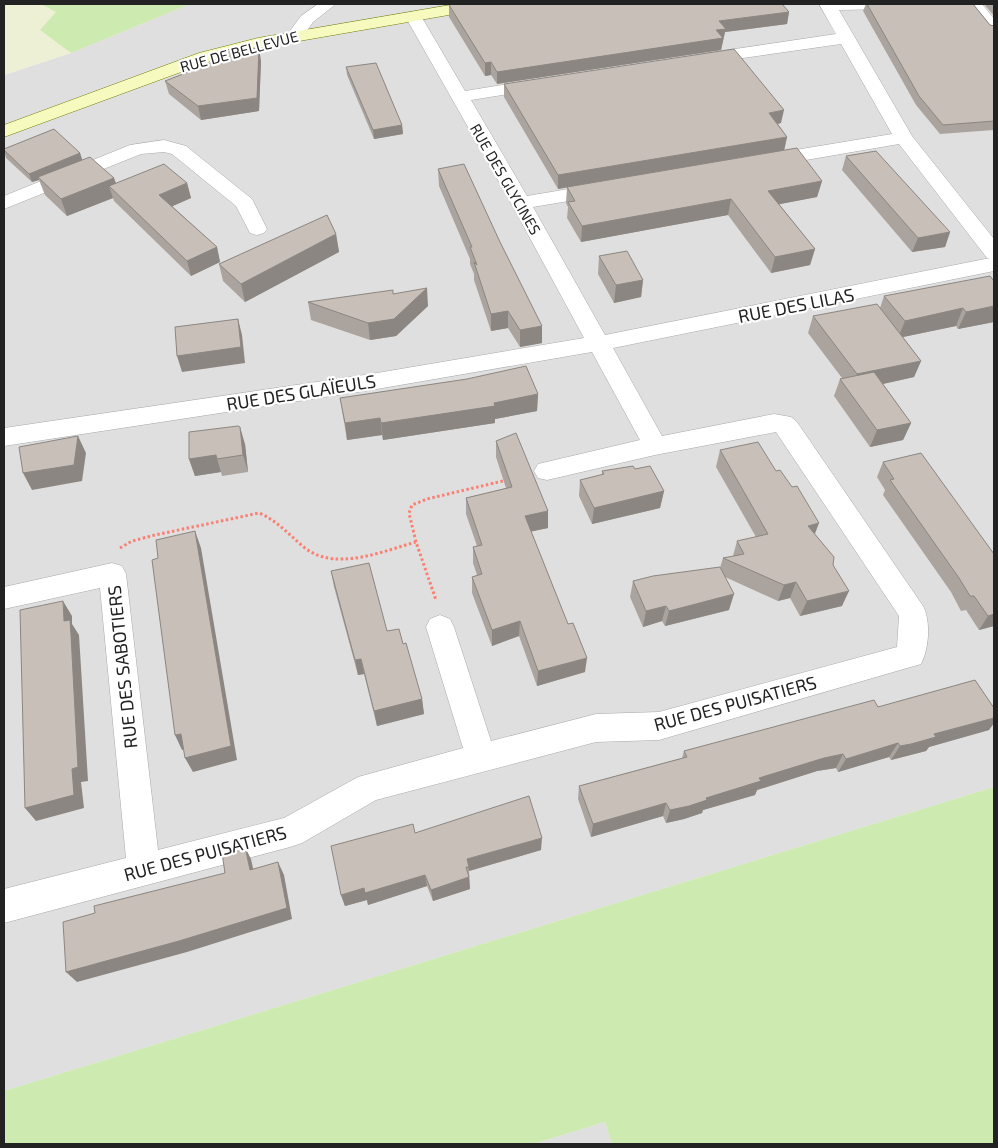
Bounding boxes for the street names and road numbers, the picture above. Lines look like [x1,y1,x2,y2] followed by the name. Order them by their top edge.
[178,27,300,75] street label: RUE DE BELLEVUE
[467,120,545,238] street label: RUE DES GLYCINES
[736,283,856,327] street label: RUE DES LILAS
[225,369,377,415] street label: RUE DES GLAÏEULS
[102,584,142,750] street label: RUE DES SABOTIERS
[651,671,819,735] street label: RUE DES PUISATIERS
[121,821,289,885] street label: RUE DES PUISATIERS

